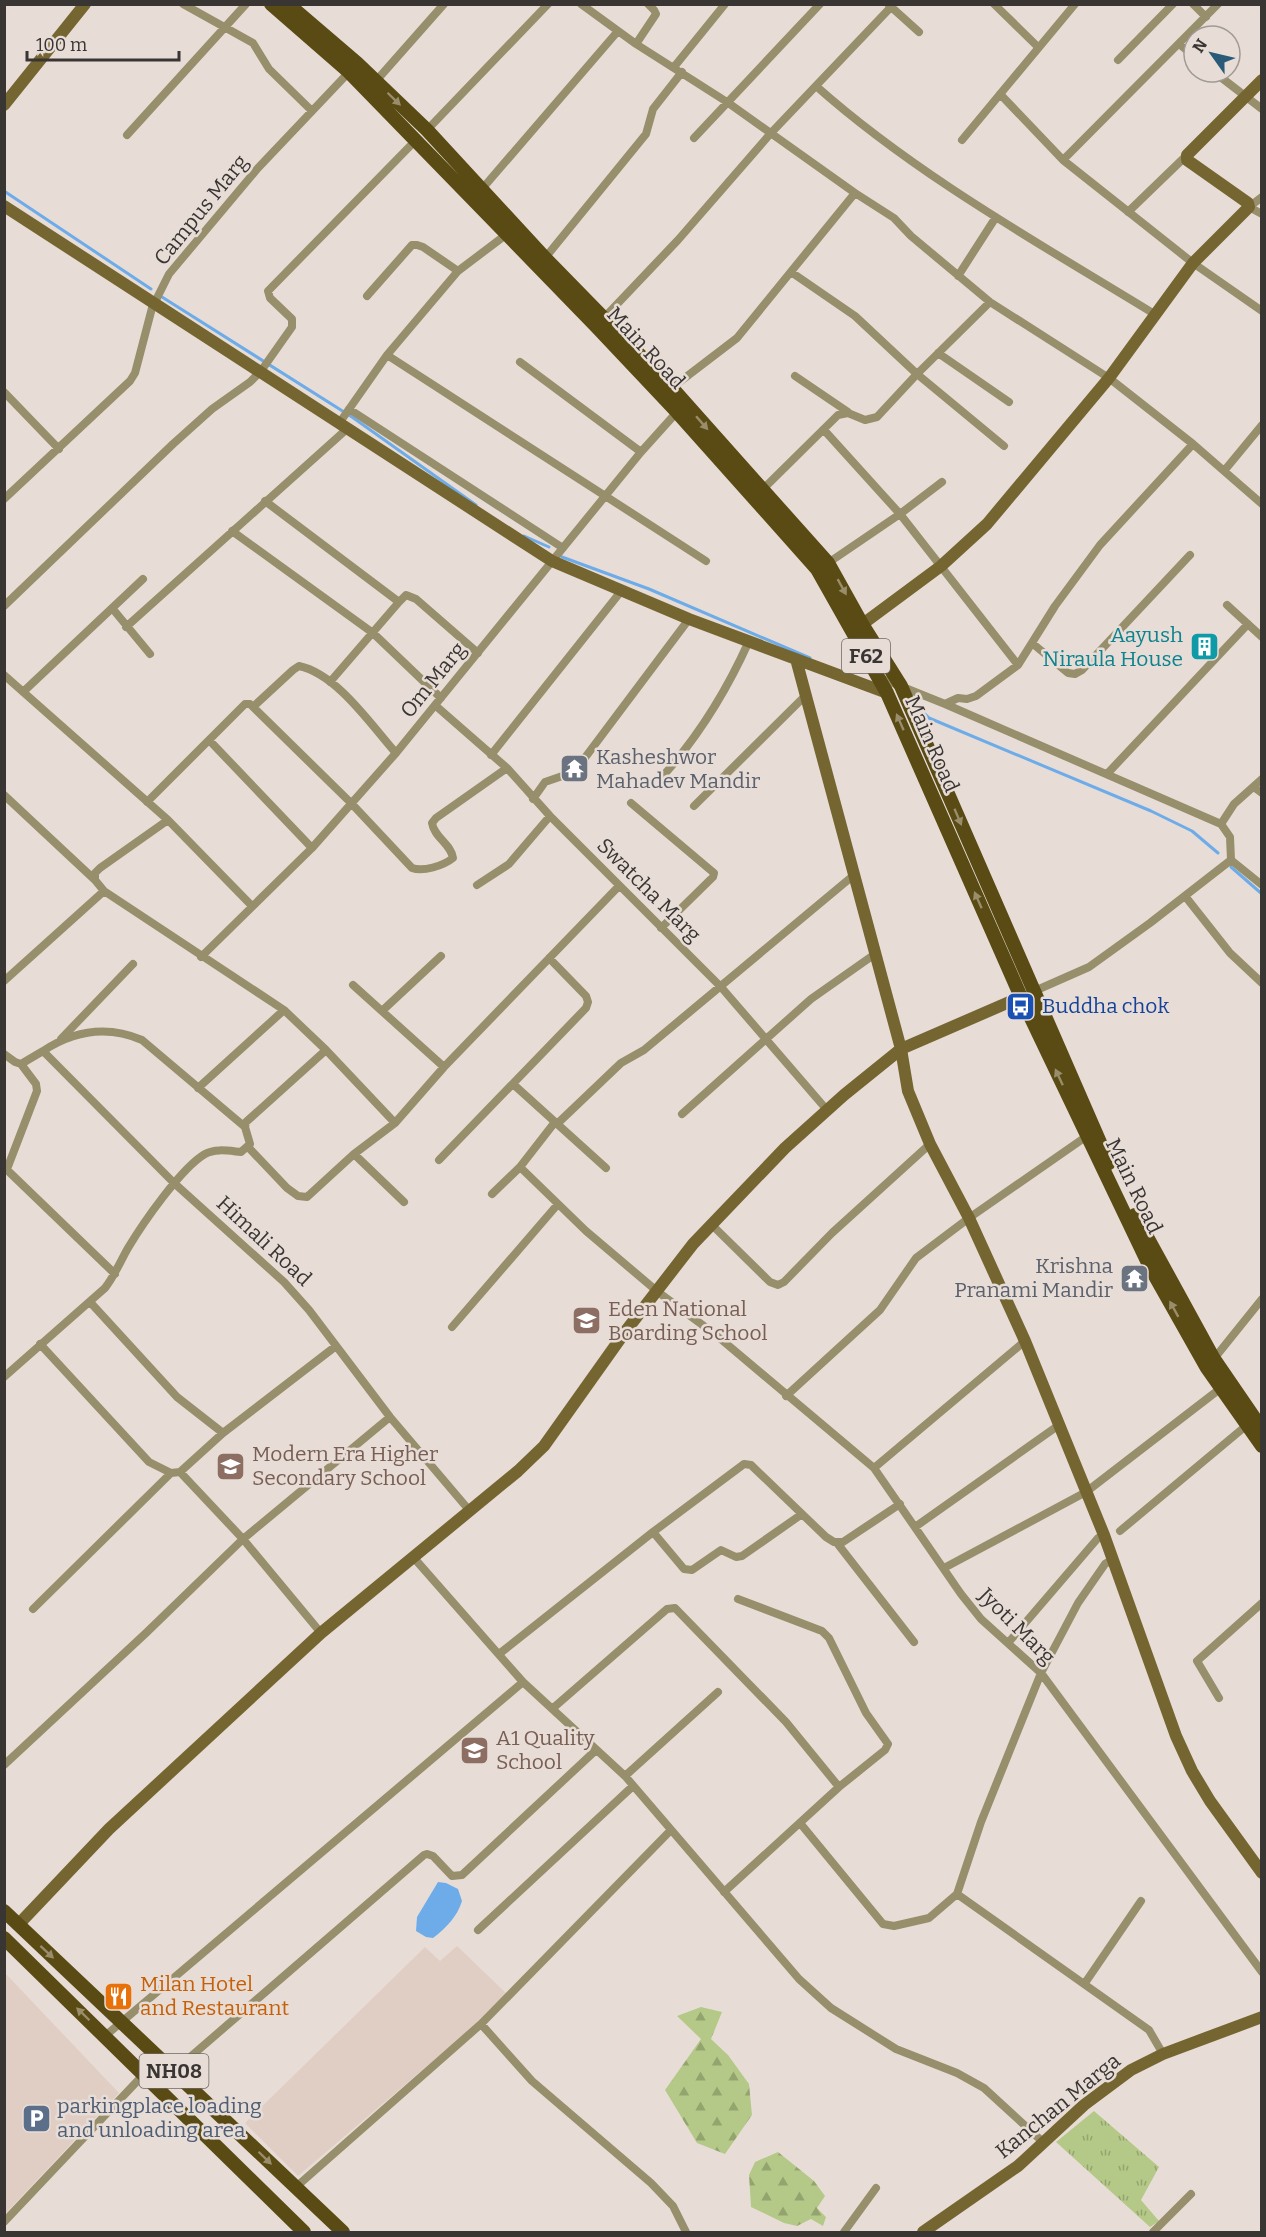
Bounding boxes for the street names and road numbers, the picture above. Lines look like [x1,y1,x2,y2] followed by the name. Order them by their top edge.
[148,149,254,271] street label: Campus Marg
[601,301,691,395] street label: Main Road
[395,637,472,723] street label: Om Marg
[842,639,890,673] road number: F62
[899,692,965,796] street label: Main Road
[592,833,707,948] street label: Swatcha Marg
[1100,1134,1168,1238] street label: Main Road
[211,1190,317,1292] street label: Himali Road
[973,1582,1061,1670] street label: Jyoti Marg
[990,2047,1126,2164] street label: Kanchan Marga
[140,2054,208,2088] road number: NH08

